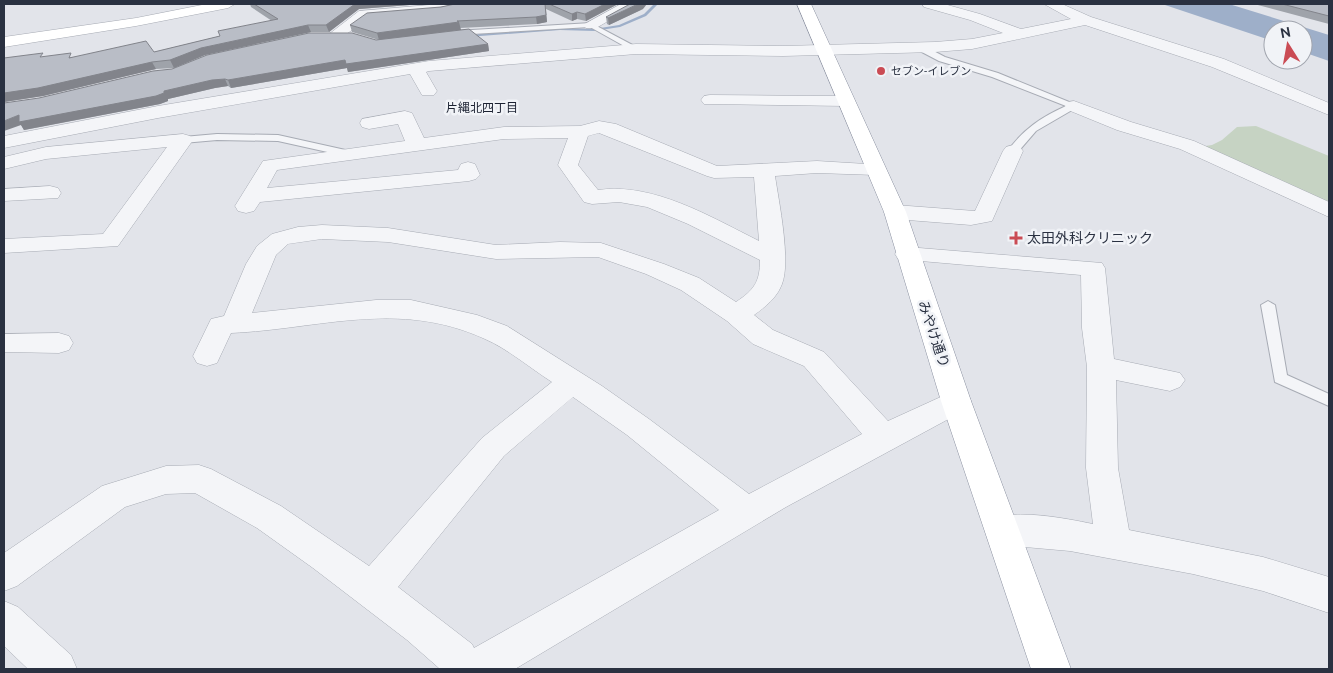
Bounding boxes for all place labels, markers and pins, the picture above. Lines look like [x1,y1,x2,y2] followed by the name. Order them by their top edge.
[875,65,887,77] marker: セブン-イレブン
[891,65,971,77] place label: セブン-イレブン
[1027,230,1153,246] place label: 太田外科クリニック
[1009,231,1023,245] marker: 太田外科クリニック

